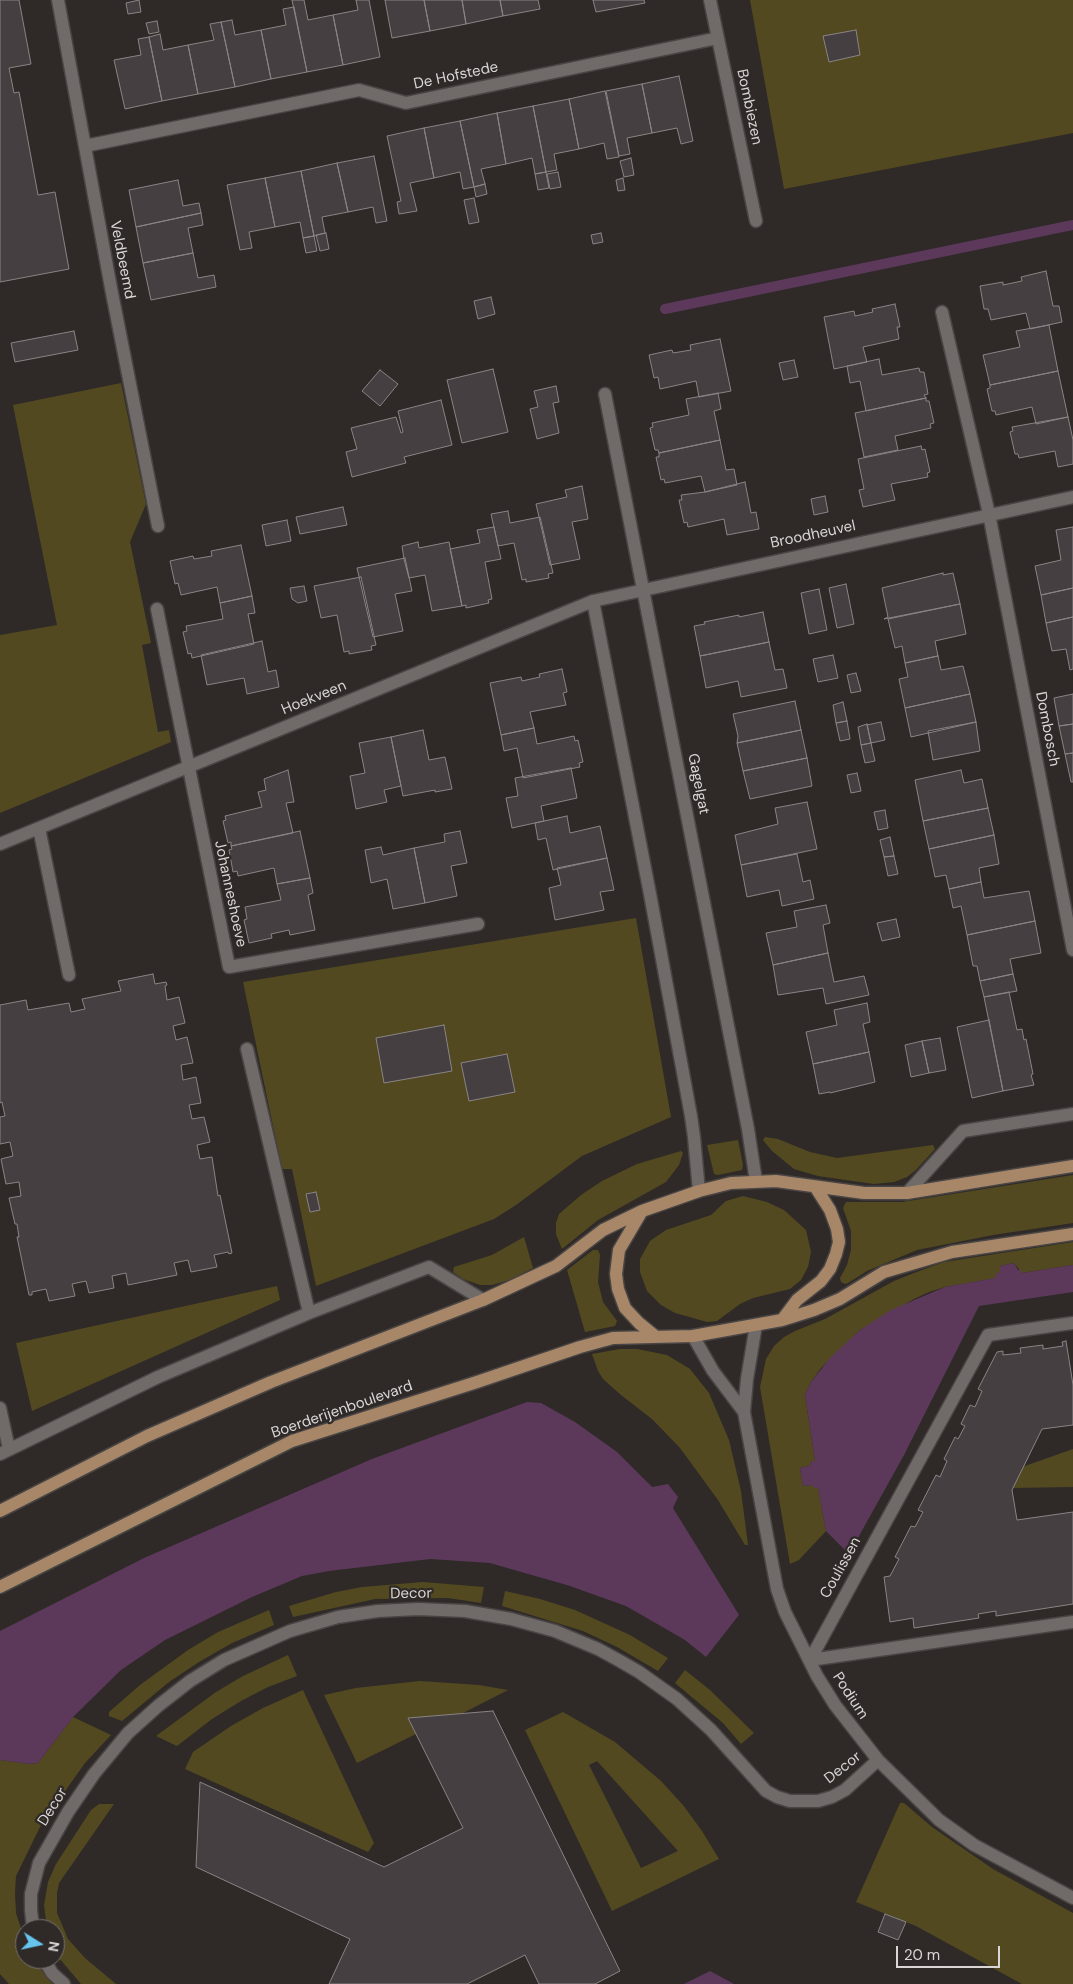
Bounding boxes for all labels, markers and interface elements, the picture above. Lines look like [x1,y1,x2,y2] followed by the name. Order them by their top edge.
[412,58,500,94] street label: De Hofstede
[732,68,766,146] street label: Bombiezen
[106,219,138,301] street label: Veldbeemd
[769,517,857,553] street label: Broodheuvel
[279,677,349,719] street label: Hoekveen
[1031,690,1063,768] street label: Dombosch
[683,752,713,816] street label: Gagelgat
[210,839,250,949] street label: Johanneshoeve
[269,1377,415,1443] street label: Boerderijenboulevard
[817,1534,865,1602] street label: Coulissen
[390,1585,432,1603] street label: Decor
[828,1669,872,1723] street label: Podium
[821,1748,865,1788] street label: Decor
[34,1784,72,1830] street label: Decor
[15,1919,65,1969] north arrow
[898,1936,1002,1968] scale bar
[44,1940,64,1953] text: N
[904,1945,940,1965] text: 20 m

